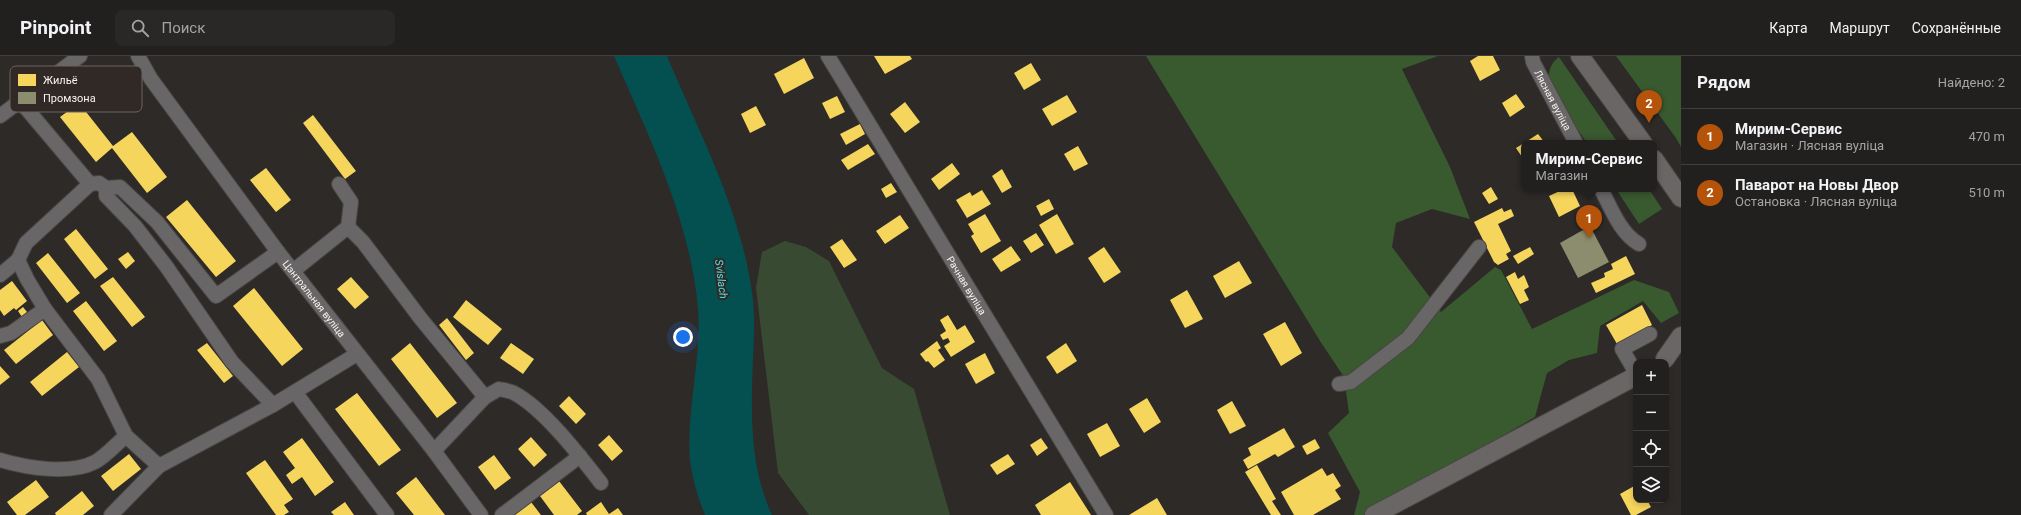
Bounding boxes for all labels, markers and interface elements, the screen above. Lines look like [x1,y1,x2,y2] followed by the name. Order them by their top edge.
[115,10,395,46] search box
[20,16,91,39] text: Pinpoint
[129,17,151,39] icon: search
[161,19,205,37] text: Поиск
[1769,20,1808,36] text: Карта
[1830,20,1890,36] text: Маршрут
[1912,20,2001,36] text: Сохранённые
[10,66,142,112] legend
[1533,68,1574,132] street label: Лясная вуліца
[1697,72,1751,92] text: Рядом
[43,74,78,87] text: Жильё
[1938,75,2005,90] text: Найдено: 2
[1636,90,1662,123] pin: 2
[43,92,96,105] text: Промзона
[1735,120,1842,138] text: Мирим-Сервис
[1706,129,1714,144] text: 1
[1968,129,2005,144] text: 470 m
[1735,138,1884,153] text: Магазин · Лясная вуліца
[1521,140,1657,192] popup
[1536,150,1643,168] text: Мирим-Сервис
[1536,168,1588,183] text: Магазин
[1735,176,1899,194] text: Паварот на Новы Двор
[1706,185,1714,200] text: 2
[1968,185,2005,200] text: 510 m
[1735,194,1897,209] text: Остановка · Лясная вуліца
[1576,205,1602,238] pin: 1
[945,254,989,316] street label: Рачная вуліца
[281,258,348,339] street label: Цэнтральная вуліца
[712,259,730,300] water label: Svislach
[673,327,693,347] your location
[1633,359,1669,503] map controls
[1633,359,1669,395] button: +
[1633,395,1669,431] button: −
[1633,431,1669,467] button: locate
[1633,467,1669,503] button: layers

